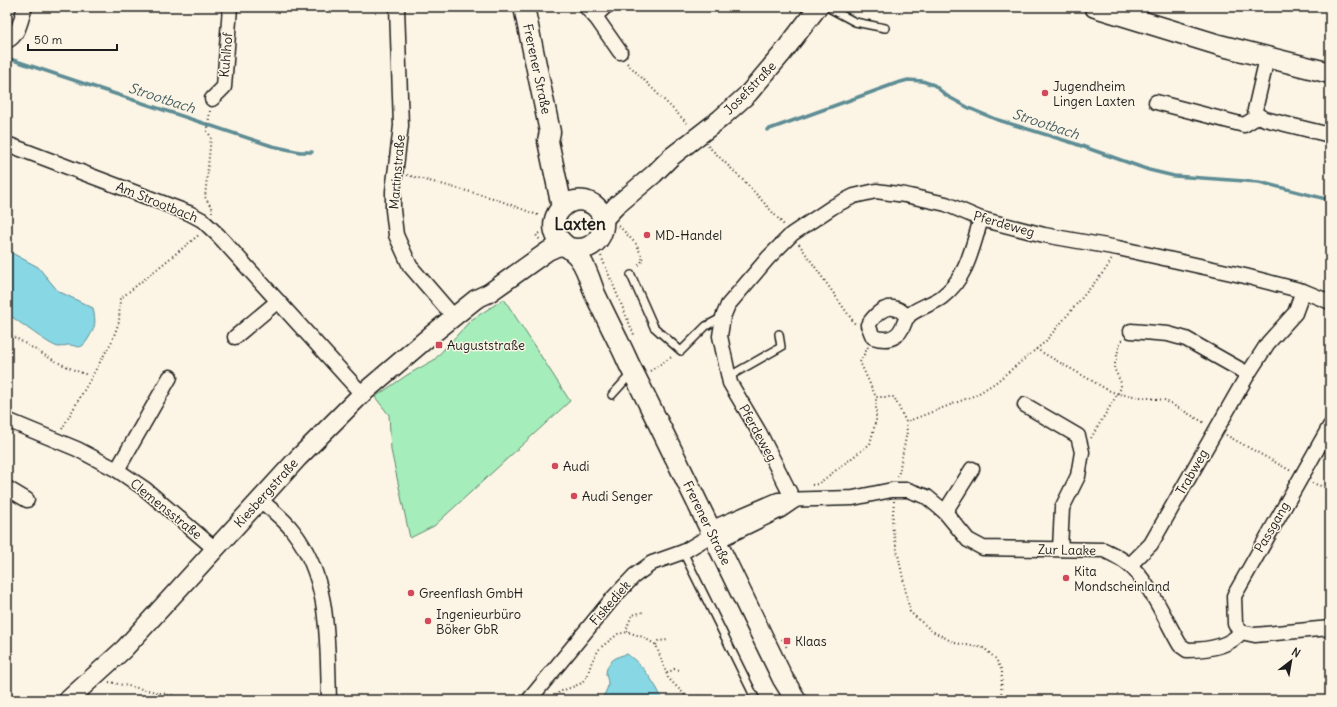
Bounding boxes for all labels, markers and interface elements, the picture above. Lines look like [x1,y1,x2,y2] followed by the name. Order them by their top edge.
[519,22,555,116] street label: Frerener Straße
[28,26,117,52] scale bar
[216,31,236,78] street label: Kuhlhof
[34,32,63,47] text: 50 m
[720,58,780,118] street label: Josefstraße
[1053,78,1135,110] place label: Jugendheim Lingen Laxten
[126,79,198,118] water label: Strootbach
[1040,88,1050,98] marker: Jugendheim Lingen Laxten
[1010,105,1082,144] water label: Strootbach
[385,134,409,210] street label: Martinstraße
[113,178,201,226] street label: Am Strootbach
[971,207,1037,241] street label: Pferdeweg
[554,213,606,235] district label: Laxten
[655,227,722,244] place label: MD-Handel
[642,230,652,240] marker: MD-Handel
[447,337,525,354] place label: Auguststraße
[434,340,444,350] marker: Auguststraße
[735,401,781,465] street label: Pferdeweg
[1172,446,1212,498] street label: Trabweg
[230,455,302,531] street label: Kiesbergstraße
[563,458,590,475] place label: Audi
[550,461,560,471] marker: Audi
[127,475,205,543] street label: Clemensstraße
[679,478,735,568] street label: Frerener Straße
[582,488,654,505] place label: Audi Senger
[569,491,579,501] marker: Audi Senger
[1251,498,1293,556] street label: Passgang
[1038,541,1096,559] street label: Zur Laake
[1074,563,1170,595] place label: Kita Mondscheinland
[1061,573,1071,583] marker: Kita Mondscheinland
[586,577,634,629] street label: Fiskediek
[419,585,523,602] place label: Greenflash GmbH
[406,588,416,598] marker: Greenflash GmbH
[436,606,521,638] place label: Ingenieurbüro Böker GbR
[423,616,433,626] marker: Ingenieurbüro Böker GbR
[795,633,827,650] place label: Klaas
[782,636,792,646] marker: Klaas
[1271,641,1311,681] north arrow
[1289,644,1303,660] text: N

